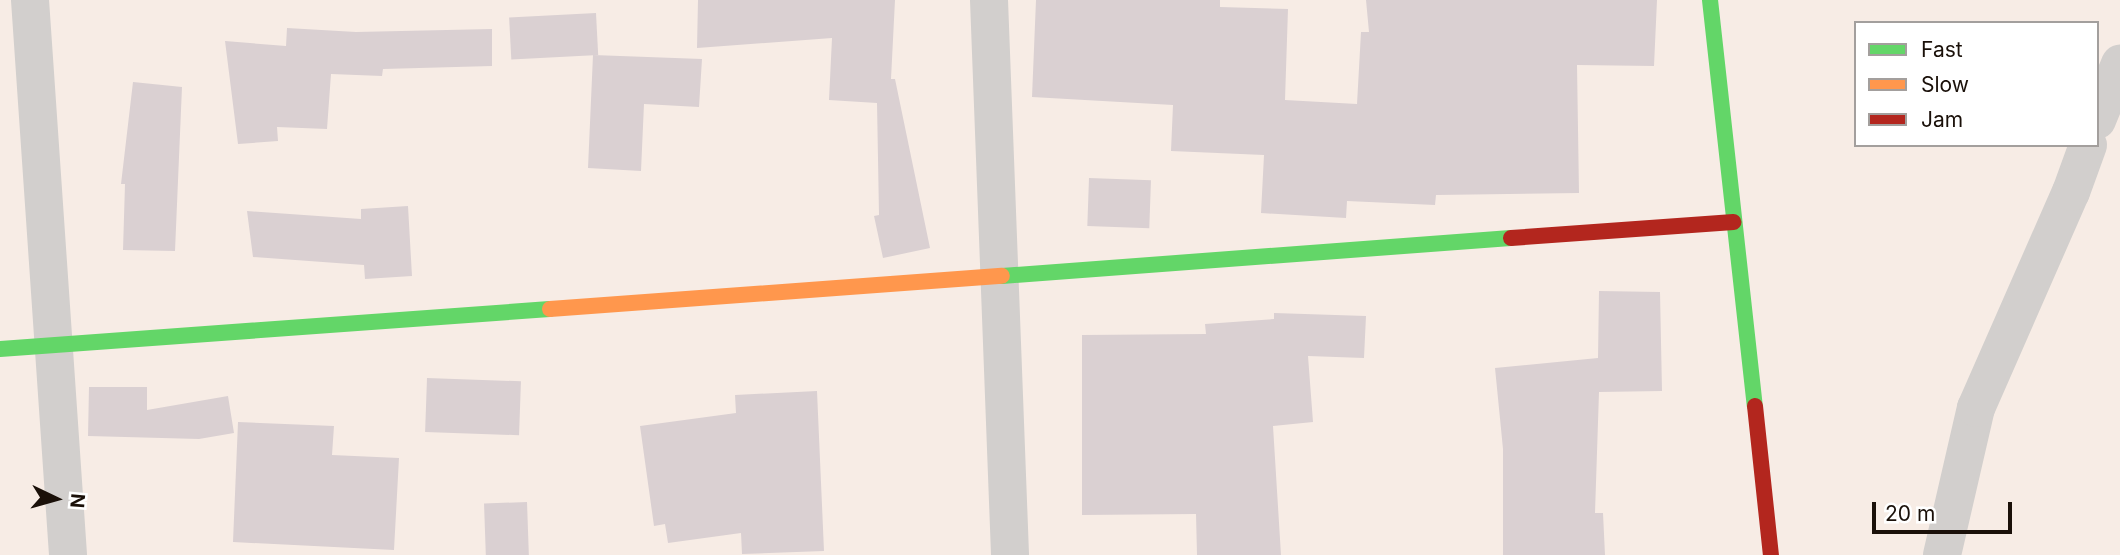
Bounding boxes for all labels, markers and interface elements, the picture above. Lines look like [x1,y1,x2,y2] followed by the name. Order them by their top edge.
[1854,21,2099,147] legend
[1921,37,1963,62] text: Fast
[1921,72,1969,97] text: Slow
[1921,107,1963,132] text: Jam
[21,464,91,534] north arrow
[1875,489,2015,532] scale bar
[65,493,90,509] text: N
[1885,501,1935,526] text: 20 m

